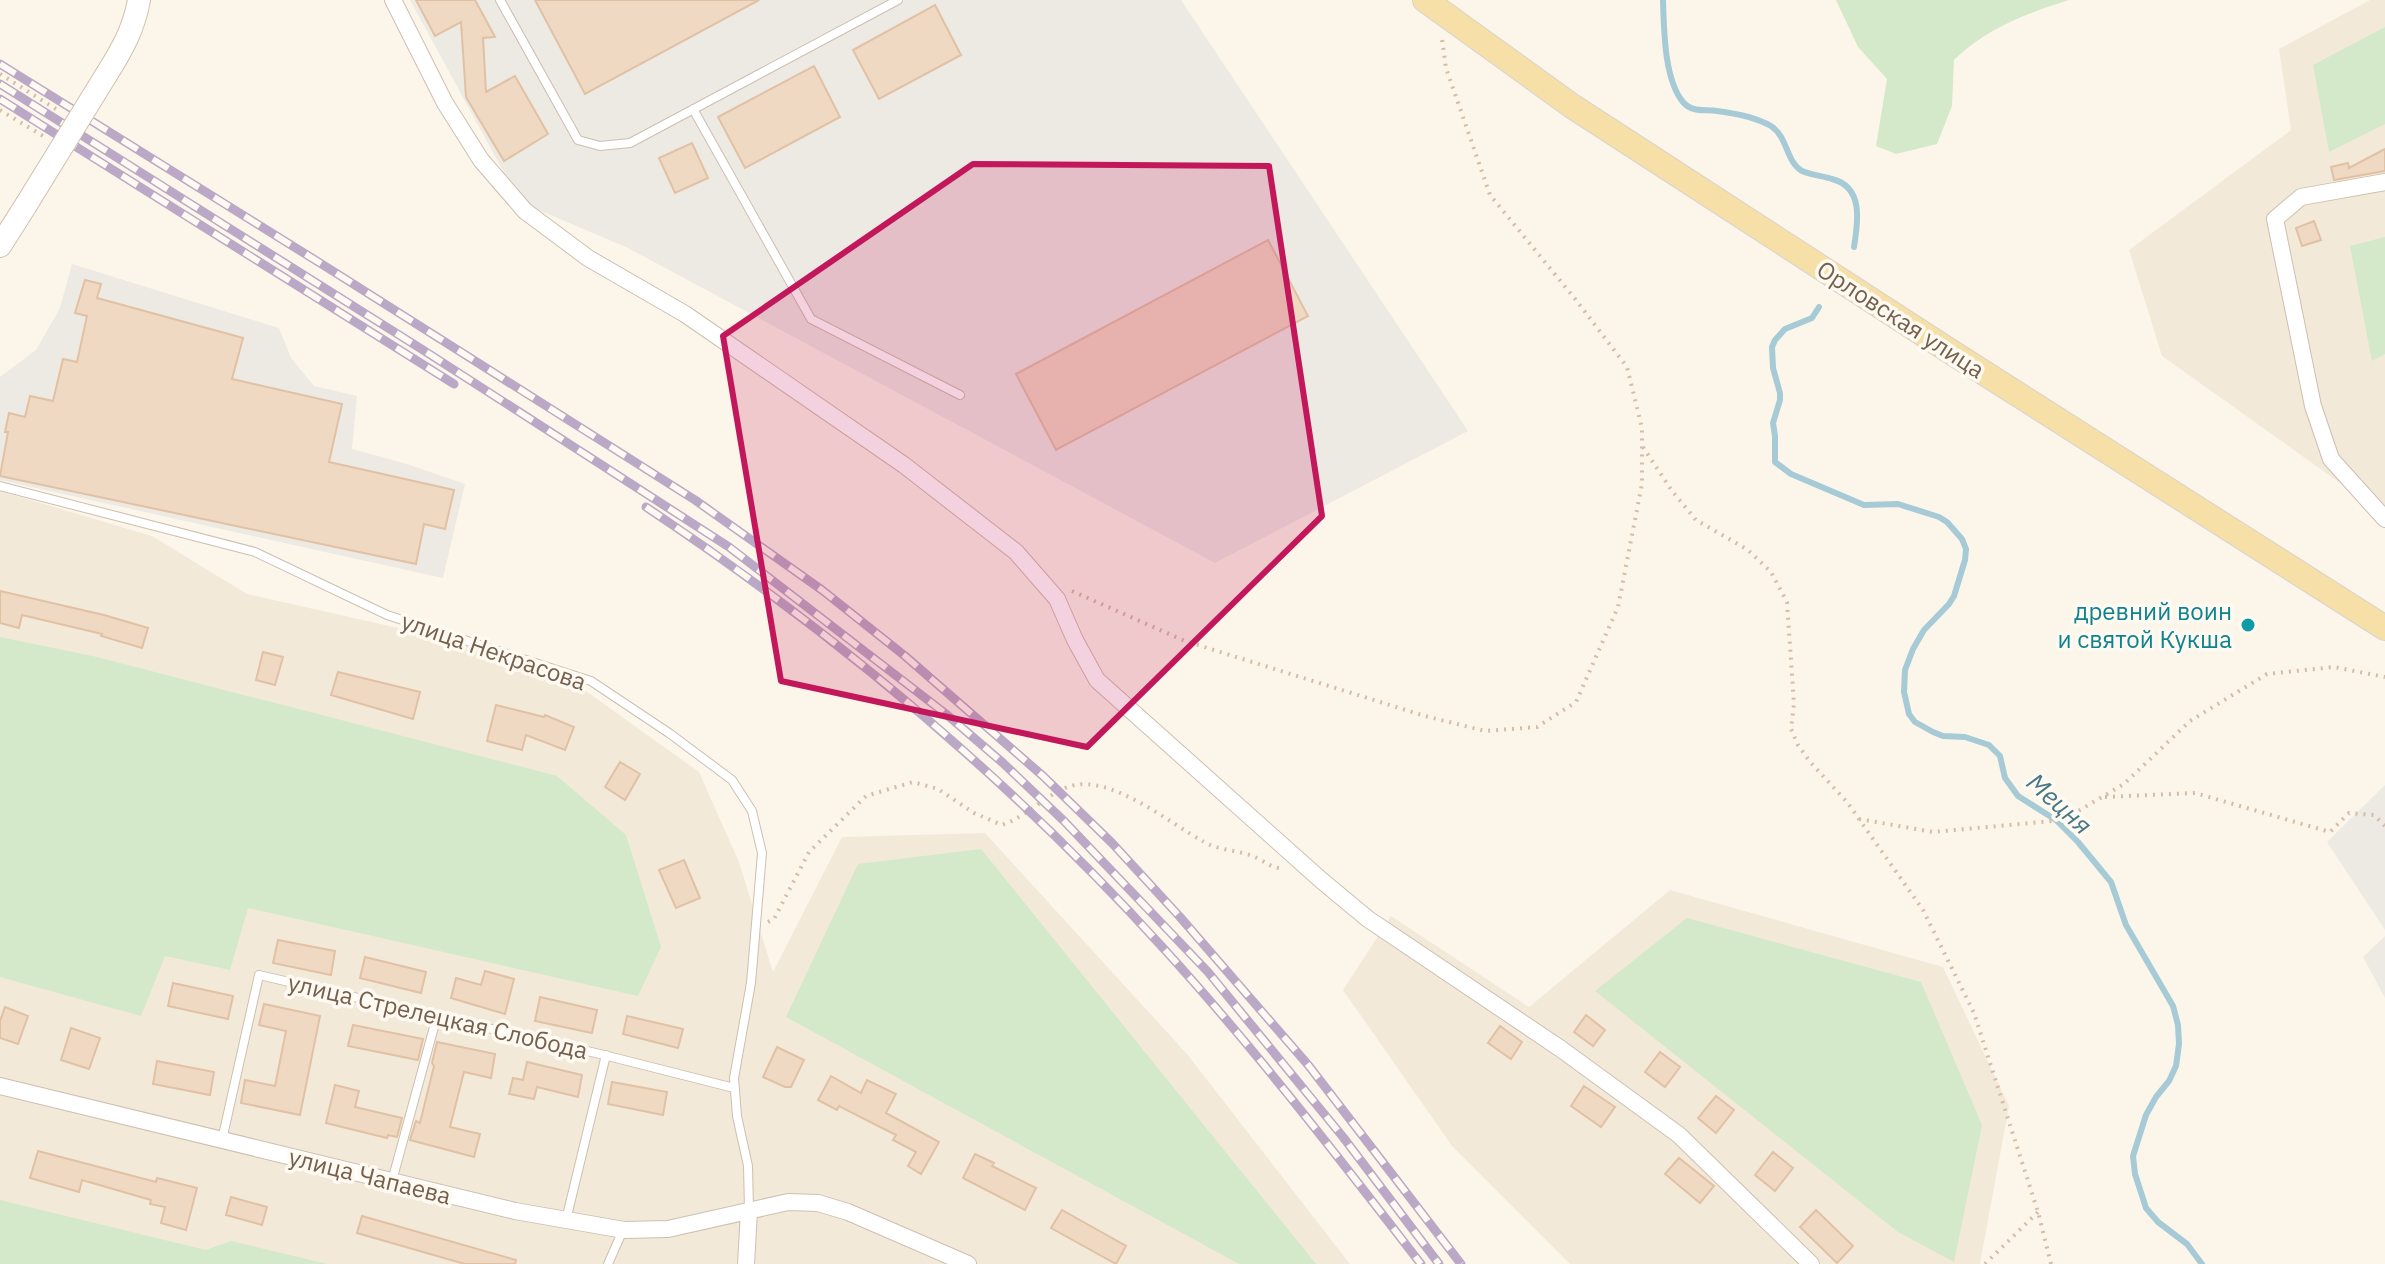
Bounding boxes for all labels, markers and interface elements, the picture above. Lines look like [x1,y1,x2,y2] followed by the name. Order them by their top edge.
[1811,253,1991,385] street label: Орловская улица
[2057,595,2232,655] place label: древний воин и святой Кукша
[397,604,591,698] street label: улица Некрасова
[2239,616,2257,634] marker: древний воин и святой Кукша
[2020,765,2100,841] water label: Мецня
[285,966,591,1066] street label: улица Стрелецкая Слобода
[285,1140,455,1212] street label: улица Чапаева

